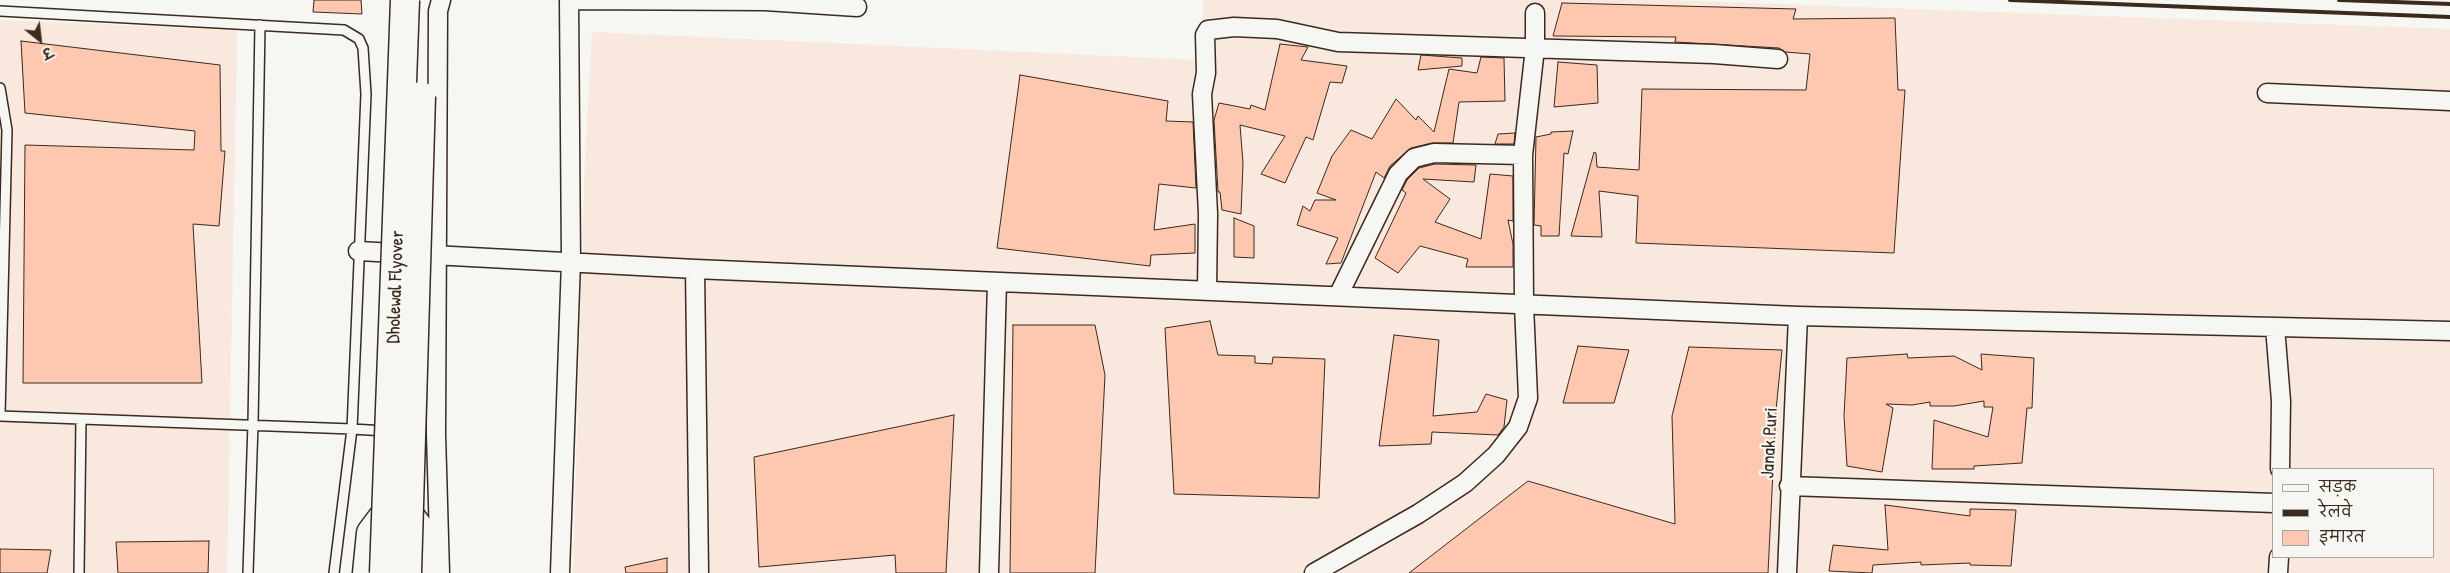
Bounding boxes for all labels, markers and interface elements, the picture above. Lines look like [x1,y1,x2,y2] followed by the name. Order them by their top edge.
[15,15,65,65] north arrow
[39,43,56,64] text: उ
[383,230,409,344] street label: Dholewal Flyover
[1757,407,1783,479] street label: Janak Puri
[2272,468,2435,558] legend
[2319,476,2356,497] text: सड़क
[2319,501,2352,522] text: रेलवे
[2319,526,2365,547] text: इमारत

